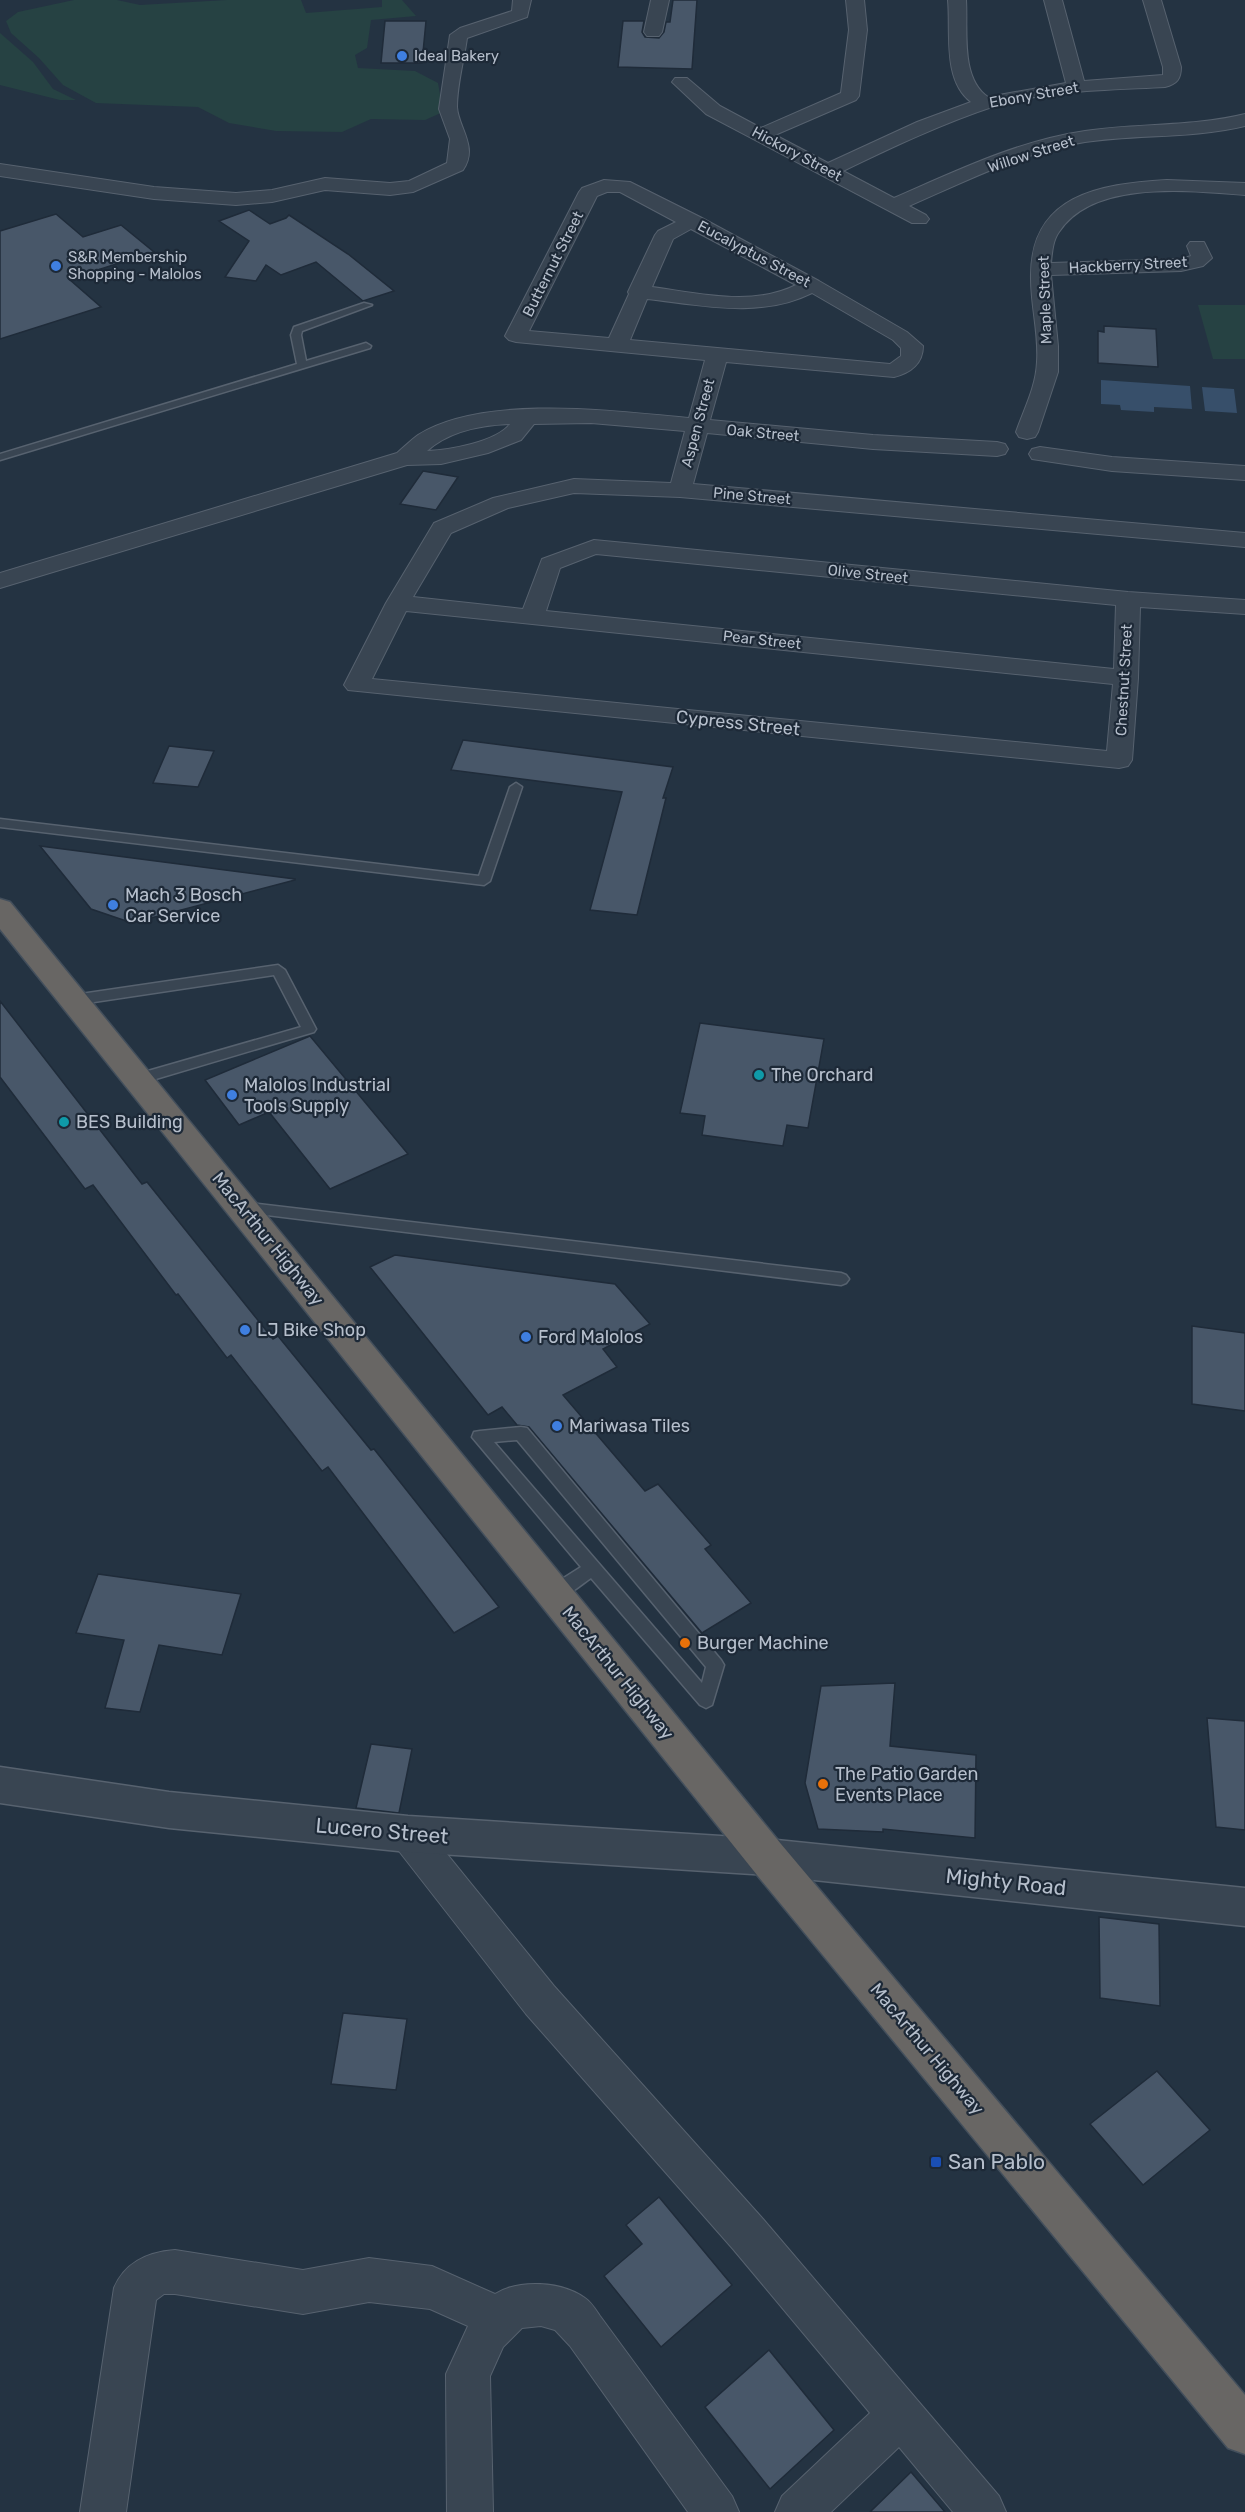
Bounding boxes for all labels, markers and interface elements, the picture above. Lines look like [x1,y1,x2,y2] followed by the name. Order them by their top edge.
[414,47,499,65] place label: Ideal Bakery
[395,49,409,63] marker: Ideal Bakery
[988,78,1080,112] street label: Ebony Street
[749,123,845,185] street label: Hickory Street
[985,131,1077,176] street label: Willow Street
[519,208,587,320] street label: Butternut Street
[695,217,814,291] street label: Eucalyptus Street
[68,248,202,283] place label: S&R Membership Shopping - Malolos
[1068,253,1188,277] street label: Hackberry Street
[1034,255,1056,344] street label: Maple Street
[49,259,63,273] marker: S&R Membership Shopping - Malolos
[678,377,719,469] street label: Aspen Street
[726,421,800,445] street label: Oak Street
[712,484,792,508] street label: Pine Street
[827,561,909,587] street label: Olive Street
[1112,623,1136,736] street label: Chestnut Street
[722,627,802,653] street label: Pear Street
[675,706,801,740] street label: Cypress Street
[125,884,242,927] place label: Mach 3 Bosch Car Service
[106,898,120,912] marker: Mach 3 Bosch Car Service
[771,1064,874,1086] place label: The Orchard
[752,1068,766,1082] marker: The Orchard
[244,1074,390,1117] place label: Malolos Industrial Tools Supply
[225,1088,239,1102] marker: Malolos Industrial Tools Supply
[76,1111,183,1133] place label: BES Building
[57,1115,71,1129] marker: BES Building
[207,1168,329,1310] street label: MacArthur Highway
[257,1319,366,1341] place label: LJ Bike Shop
[238,1323,252,1337] marker: LJ Bike Shop
[538,1326,643,1348] place label: Ford Malolos
[519,1330,533,1344] marker: Ford Malolos
[569,1415,690,1437] place label: Mariwasa Tiles
[550,1419,564,1433] marker: Mariwasa Tiles
[557,1602,679,1744] street label: MacArthur Highway
[697,1632,829,1654] place label: Burger Machine
[678,1636,692,1650] marker: Burger Machine
[835,1763,978,1806] place label: The Patio Garden Events Place
[816,1777,830,1791] marker: The Patio Garden Events Place
[315,1812,449,1849] street label: Lucero Street
[945,1863,1068,1900] street label: Mighty Road
[865,1979,989,2119] street label: MacArthur Highway
[948,2149,1045,2174] place label: San Pablo
[929,2155,943,2169] marker: San Pablo

